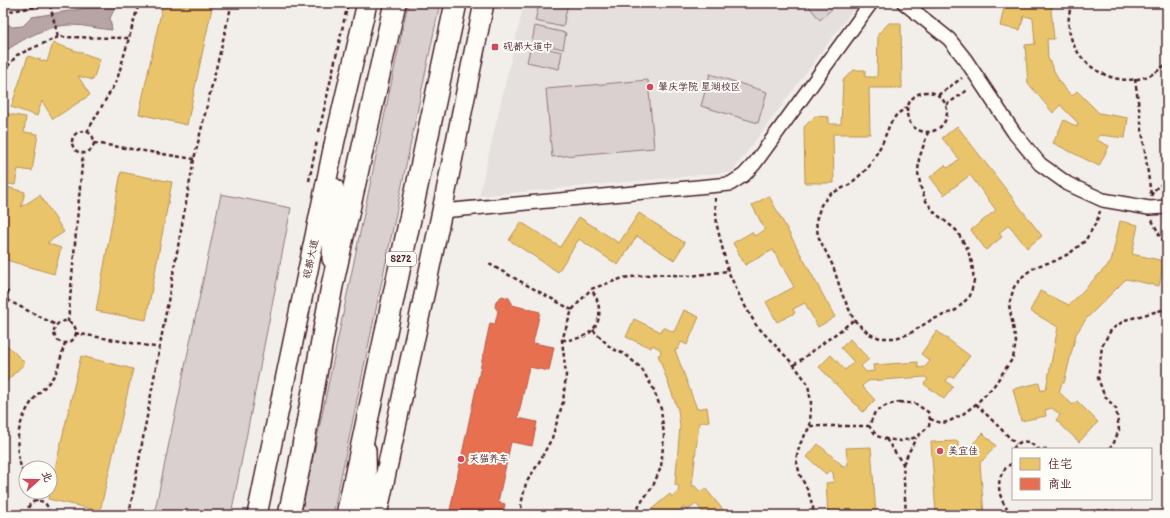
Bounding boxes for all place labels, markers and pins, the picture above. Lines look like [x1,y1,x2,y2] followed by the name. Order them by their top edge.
[503,41,553,53] place label: 砚都大道中
[490,42,500,52] marker: 砚都大道中
[658,81,741,93] place label: 肇庆学院 星湖校区
[645,82,655,92] marker: 肇庆学院 星湖校区
[948,445,978,457] place label: 美宜佳
[935,446,945,456] marker: 美宜佳
[469,453,509,465] place label: 天猫养车
[456,454,466,464] marker: 天猫养车

